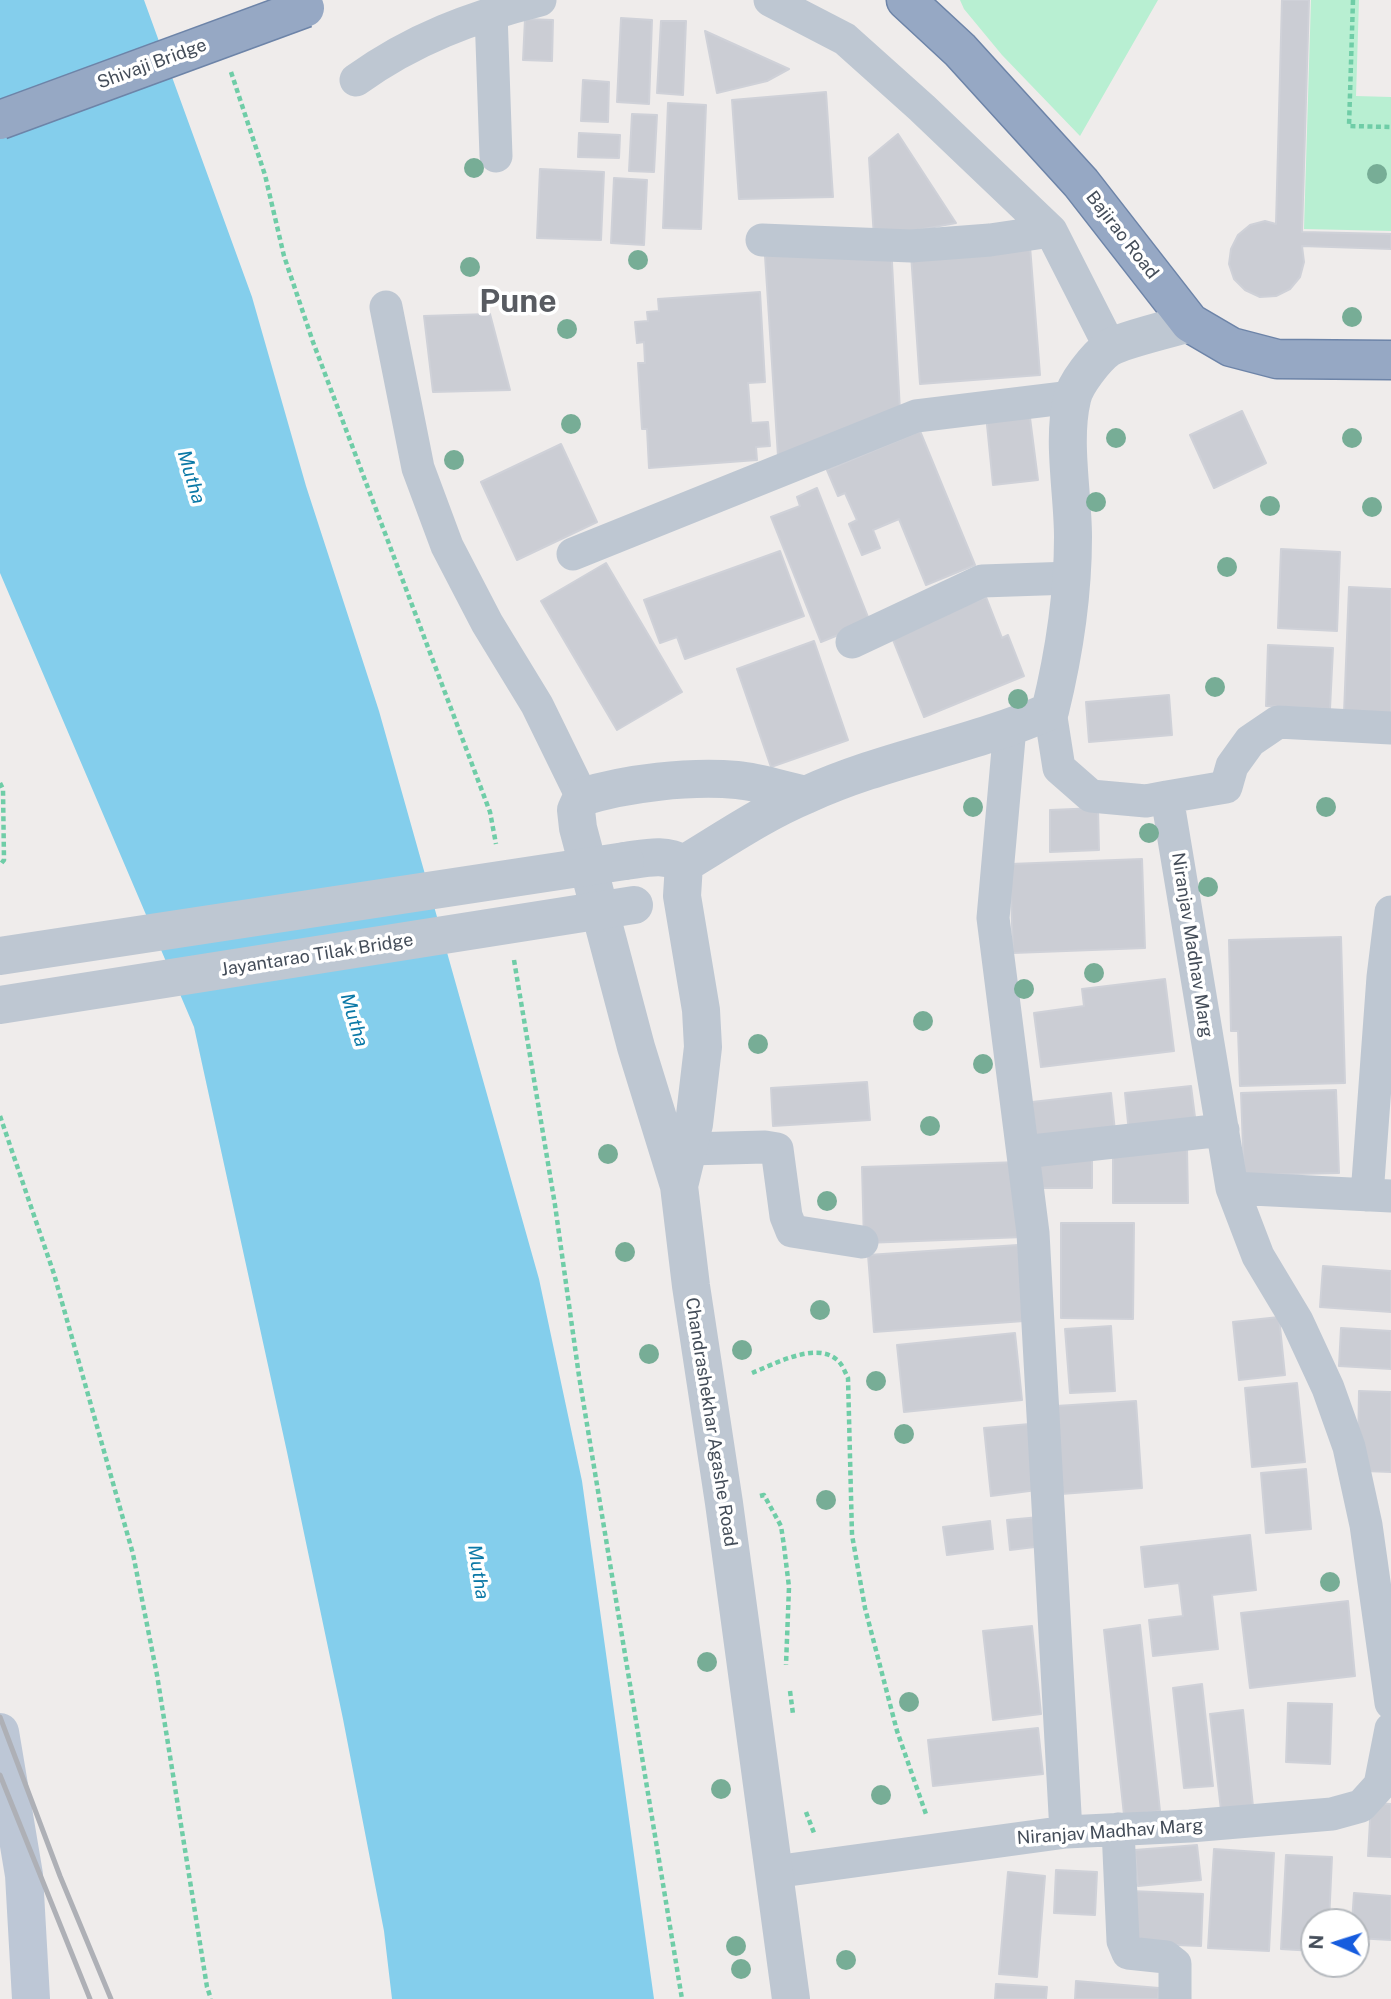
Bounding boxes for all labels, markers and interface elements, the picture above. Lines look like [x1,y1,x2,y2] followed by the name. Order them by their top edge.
[94,34,210,94] street label: Shivaji Bridge
[1081,187,1163,283] street label: Bajirao Road
[479,283,557,321] district label: Pune
[172,447,210,507] water label: Mutha
[1167,851,1217,1039] street label: Niranjav Madhav Marg
[219,929,415,981] street label: Jayantarao Tilak Bridge
[335,990,373,1050] water label: Mutha
[681,1296,741,1548] street label: Chandrashekhar Agashe Road
[462,1543,494,1601] water label: Mutha
[1016,1815,1204,1849] street label: Niranjav Madhav Marg
[1300,1908,1370,1978] north arrow
[1305,1934,1327,1950] text: N

